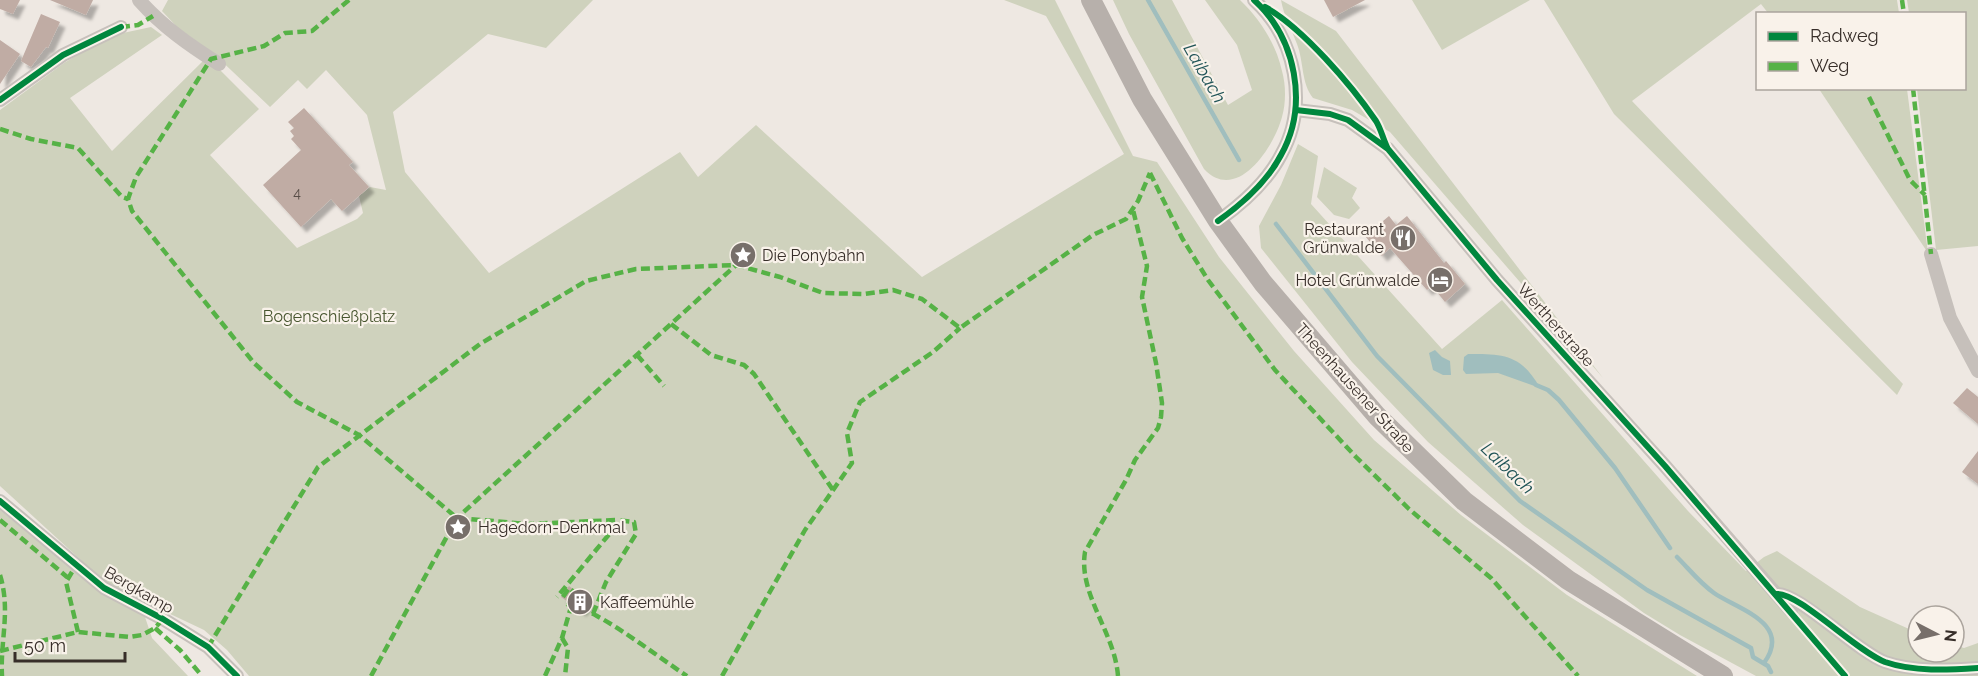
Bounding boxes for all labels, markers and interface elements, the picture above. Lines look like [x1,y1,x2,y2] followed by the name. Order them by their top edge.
[1756,12,1966,90] legend
[1810,25,1879,46] text: Radweg
[1180,40,1230,106] water label: Laibach
[1810,55,1849,76] text: Weg
[293,185,301,201] house number: 4
[1303,220,1385,257] place label: Restaurant Grünwalde
[1388,223,1418,253] restaurant icon: Restaurant Grünwalde
[728,240,758,270] place icon: Die Ponybahn
[762,246,865,265] place label: Die Ponybahn
[1425,265,1455,295] hotel icon: Hotel Grünwalde
[1295,271,1420,290] place label: Hotel Grünwalde
[1513,279,1599,371] street label: Wertherstraße
[263,307,395,326] park label: Bogenschießplatz
[1292,319,1418,457] street label: Theenhausener Straße
[1477,438,1539,498] water label: Laibach
[443,512,473,542] place icon: Hagedorn-Denkmal
[478,518,626,537] place label: Hagedorn-Denkmal
[101,563,177,618] street label: Bergkamp
[565,587,595,617] building icon: Kaffeemühle
[600,593,694,612] place label: Kaffeemühle
[1906,604,1966,664] north arrow
[15,625,124,663] scale bar
[1940,629,1961,643] text: N
[24,635,66,656] text: 50 m

